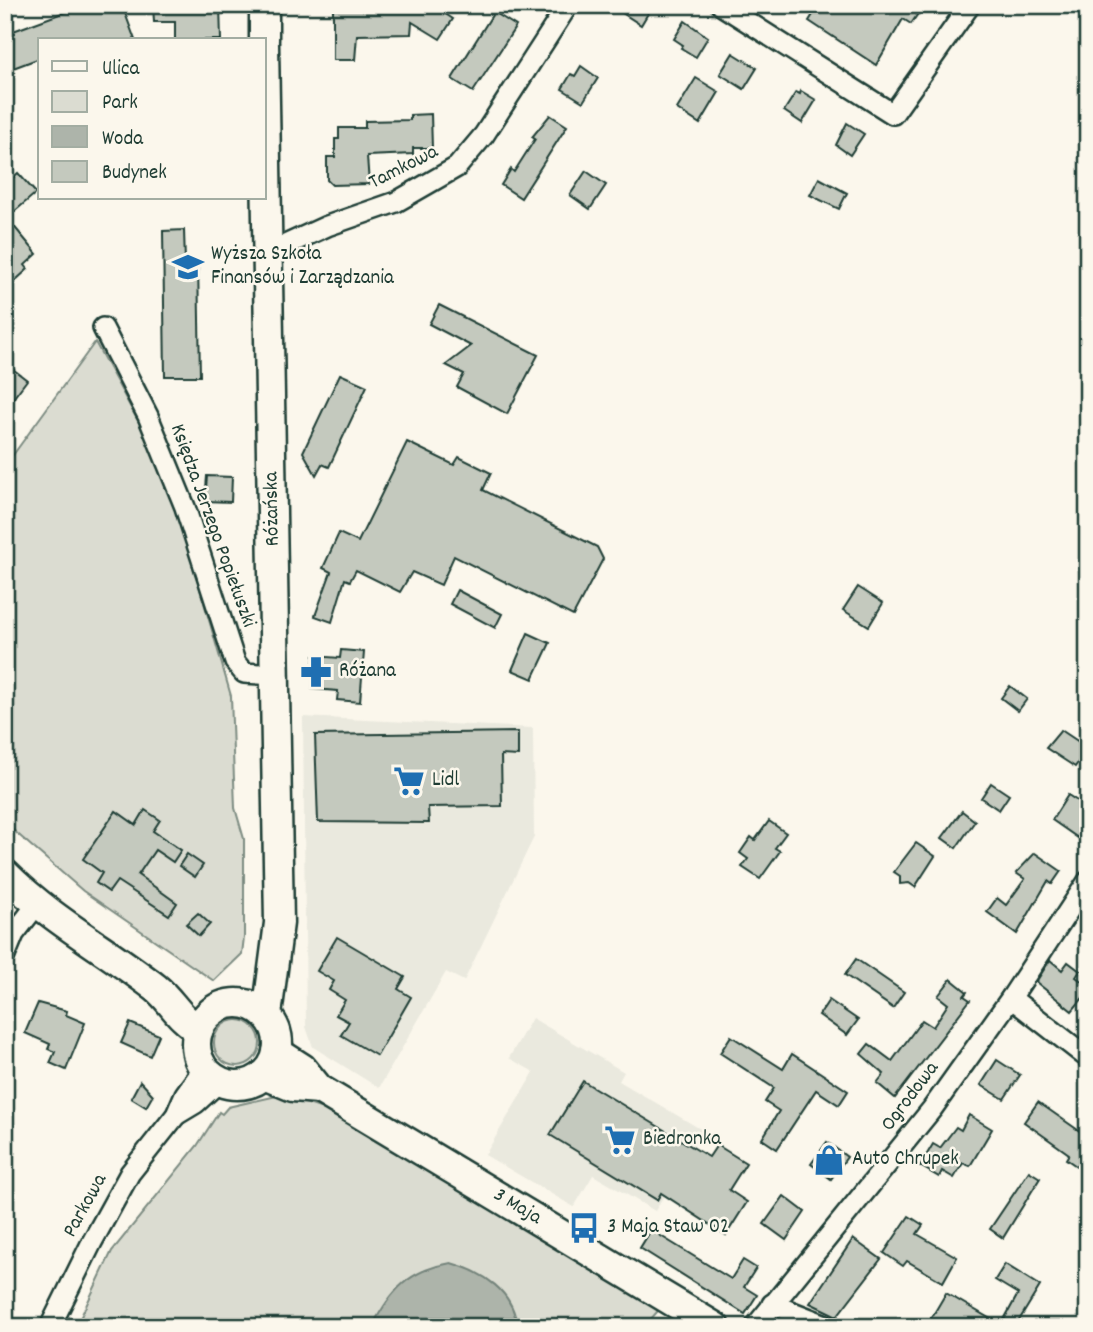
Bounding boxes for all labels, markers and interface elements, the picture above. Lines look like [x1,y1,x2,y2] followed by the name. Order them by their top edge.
[38,38,266,200] legend
[102,55,140,85] text: Ulica
[102,89,138,119] text: Park
[102,125,144,155] text: Woda
[364,137,445,198] street label: Tamkowa
[102,159,167,189] text: Budynek
[211,240,395,294] place label: Wyższa Szkoła Finansów i Zarządzania
[171,250,205,284] school or university icon: Wyższa Szkoła Finansów i Zarządzania
[161,420,263,632] street label: Księdza Jerzego Popiełuszki
[257,470,289,546] street label: Różańska
[299,655,333,689] pharmacy icon: Różana
[339,657,397,687] place label: Różana
[392,764,426,798] supermarket icon: Lidl
[432,766,459,796] place label: Lidl
[875,1055,948,1138] street label: Ogrodowa
[603,1123,637,1157] supermarket icon: Biedronka
[643,1125,722,1155] place label: Biedronka
[812,1143,846,1177] shop icon: Auto Chrupek
[852,1145,959,1175] place label: Auto Chrupek
[56,1168,116,1243] street label: Parkowa
[487,1181,548,1234] street label: 3 Maja
[567,1211,601,1245] bus stop icon: 3 Maja Staw 02
[607,1213,729,1243] place label: 3 Maja Staw 02

